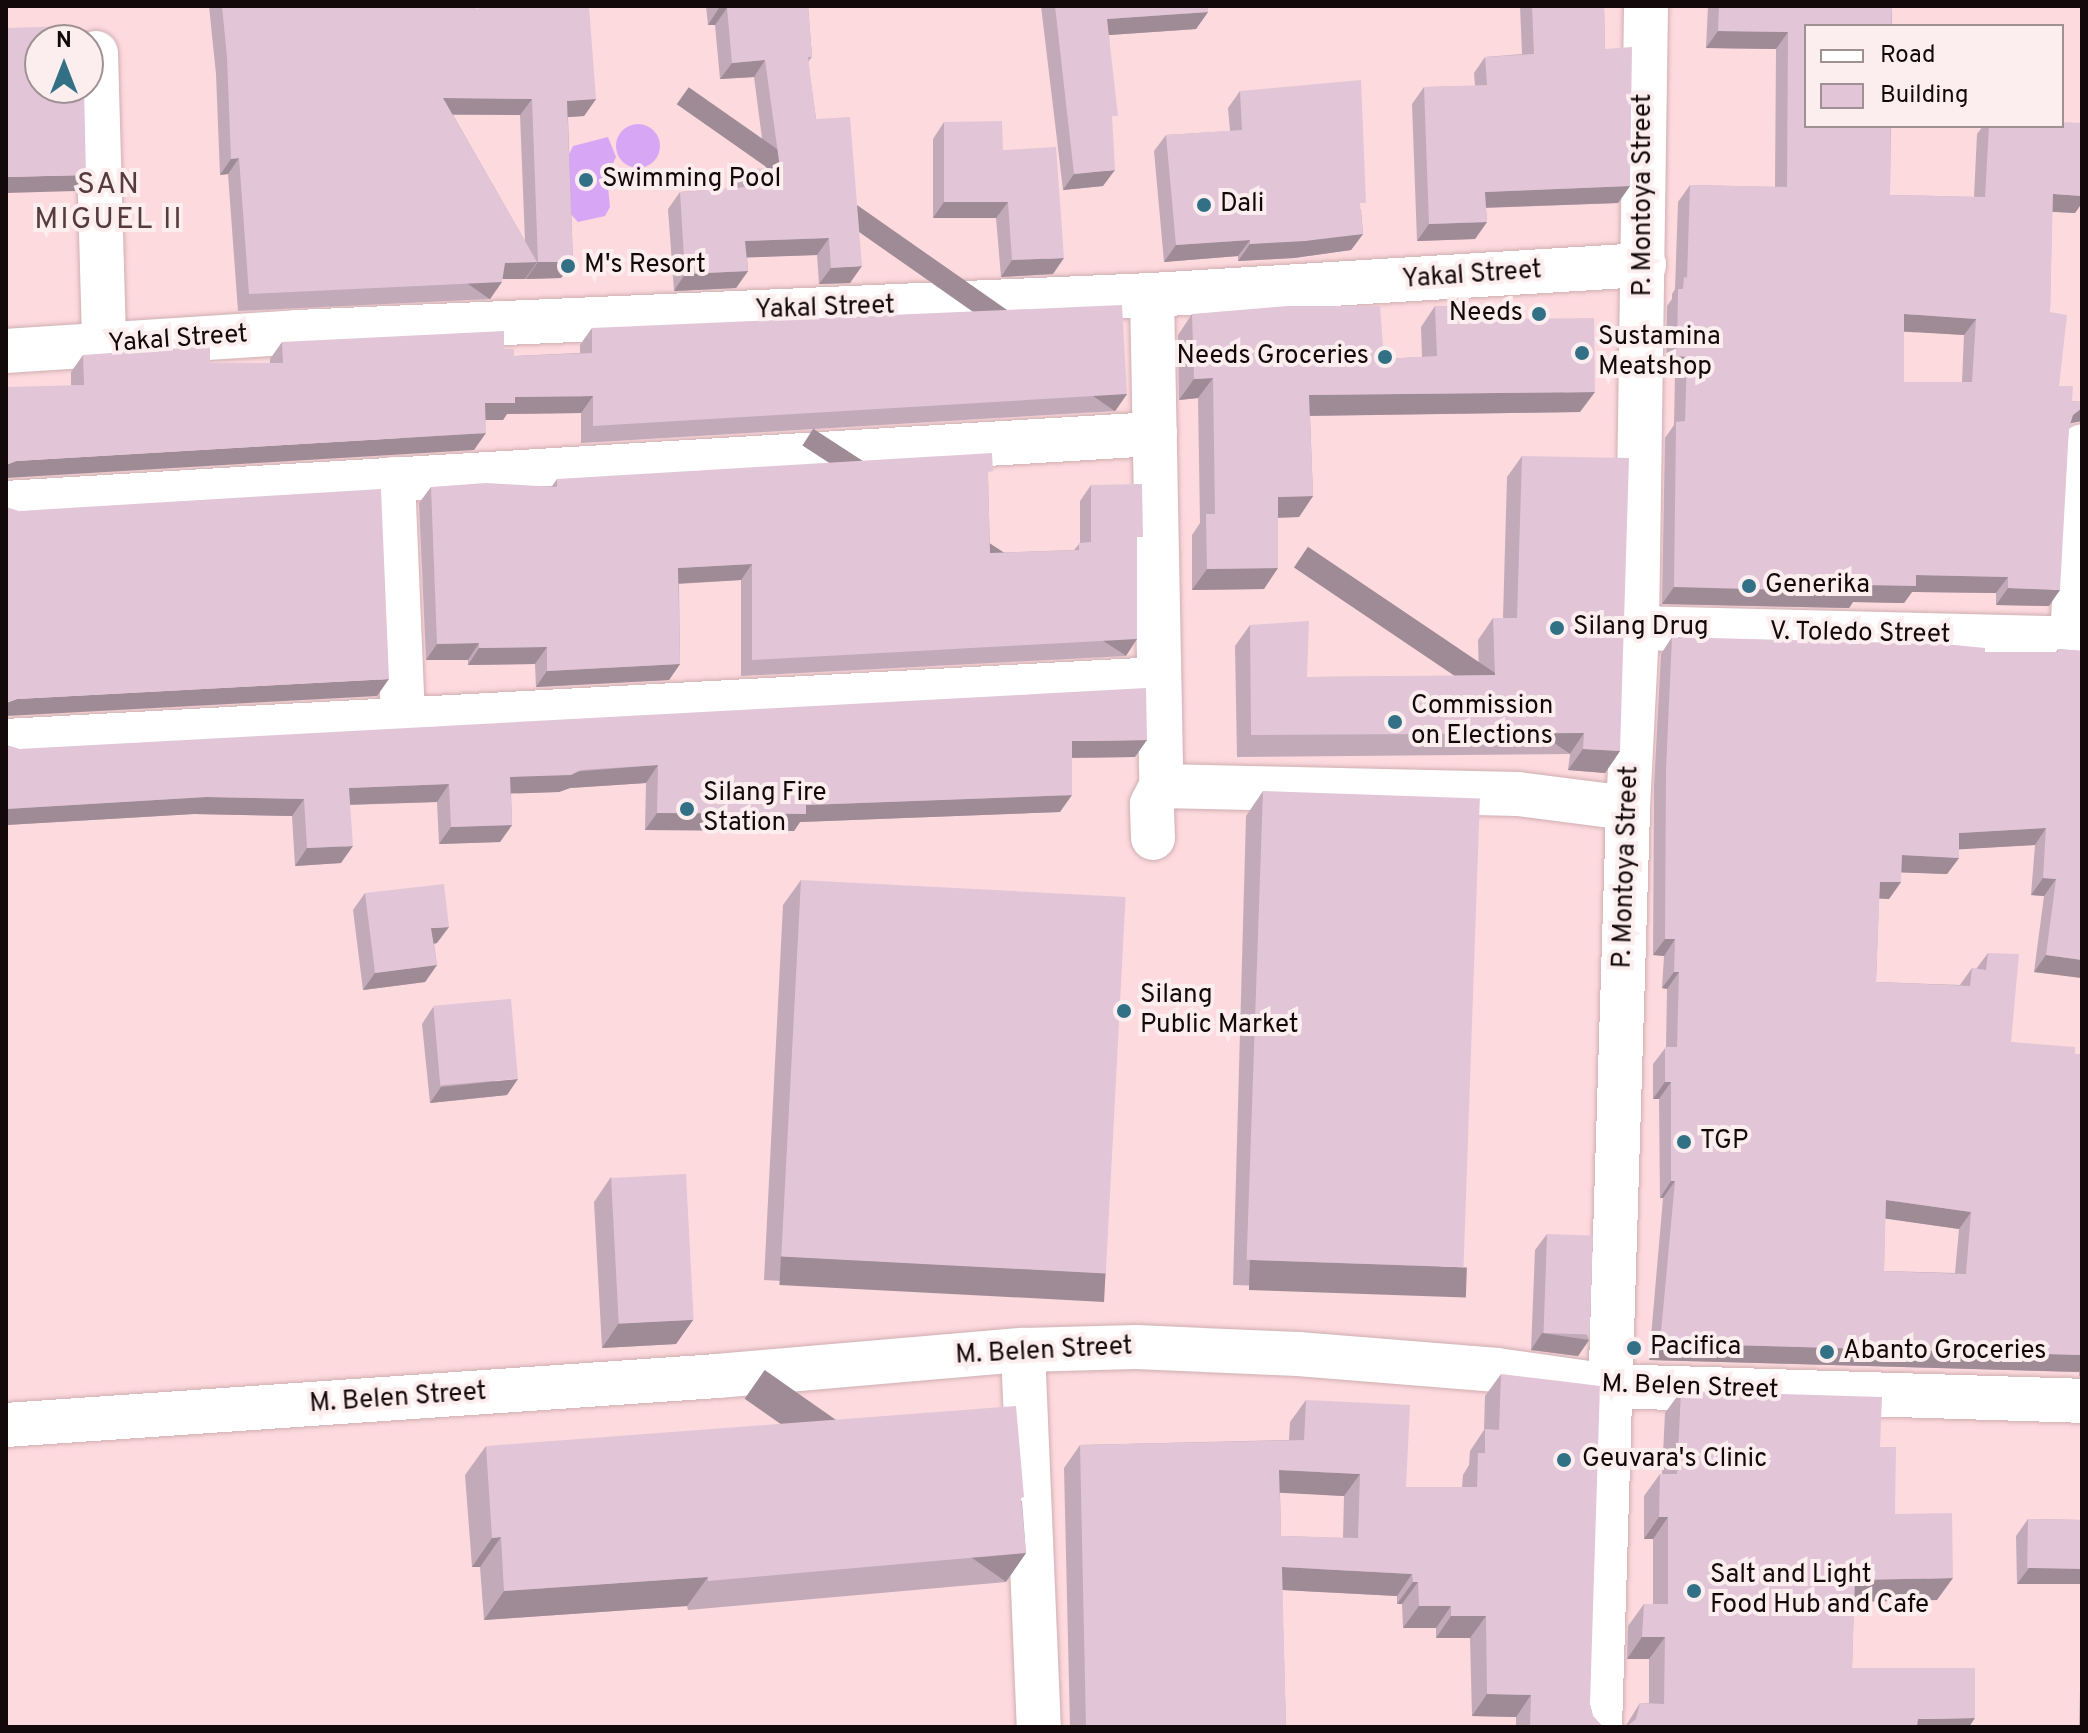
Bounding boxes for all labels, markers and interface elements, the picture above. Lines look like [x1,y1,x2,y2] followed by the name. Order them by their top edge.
[24,24,104,104] north arrow
[1804,24,2064,128] legend
[56,28,72,55] text: N
[1880,41,1936,71] text: Road
[1880,81,1969,111] text: Building
[1628,93,1660,297] street label: P. Montoya Street
[602,164,781,196] place label: Swimming Pool
[34,168,184,238] district label: SAN MIGUEL II
[577,171,595,189] marker: Swimming Pool
[1220,189,1264,221] place label: Dali
[1195,196,1213,214] marker: Dali
[584,250,706,282] place label: M's Resort
[1401,256,1543,296] street label: Yakal Street
[559,257,577,275] marker: M's Resort
[755,291,895,327] street label: Yakal Street
[1449,298,1523,330] place label: Needs
[1530,305,1548,323] marker: Needs
[107,320,249,360] street label: Yakal Street
[1598,322,1721,384] place label: Sustamina Meatshop
[1176,341,1369,373] place label: Needs Groceries
[1573,344,1591,362] marker: Sustamina Meatshop
[1376,348,1394,366] marker: Needs Groceries
[1765,570,1870,602] place label: Generika
[1740,577,1758,595] marker: Generika
[1573,612,1709,644] place label: Silang Drug
[1769,617,1951,651] street label: V. Toledo Street
[1548,619,1566,637] marker: Silang Drug
[1411,691,1553,752] place label: Commission on Elections
[1386,713,1404,731] marker: Commission on Elections
[1608,765,1646,969] street label: P. Montoya Street
[703,778,826,840] place label: Silang Fire Station
[678,800,696,818] marker: Silang Fire Station
[1140,980,1298,1042] place label: Silang Public Market
[1115,1002,1133,1020] marker: Silang Public Market
[1700,1126,1748,1158] place label: TGP
[1675,1133,1693,1151] marker: TGP
[955,1332,1133,1372] street label: M. Belen Street
[1650,1332,1741,1364] place label: Pacifica
[1843,1336,2046,1368] place label: Abanto Groceries
[1625,1339,1643,1357] marker: Pacifica
[1818,1343,1836,1361] marker: Abanto Groceries
[1601,1369,1779,1407] street label: M. Belen Street
[308,1377,488,1421] street label: M. Belen Street
[1582,1444,1767,1476] place label: Geuvara's Clinic
[1553,1449,1575,1471] marker: Geuvara's Clinic
[1710,1560,1929,1622] place label: Salt and Light Food Hub and Cafe
[1685,1582,1703,1600] marker: Salt and Light Food Hub and Cafe

